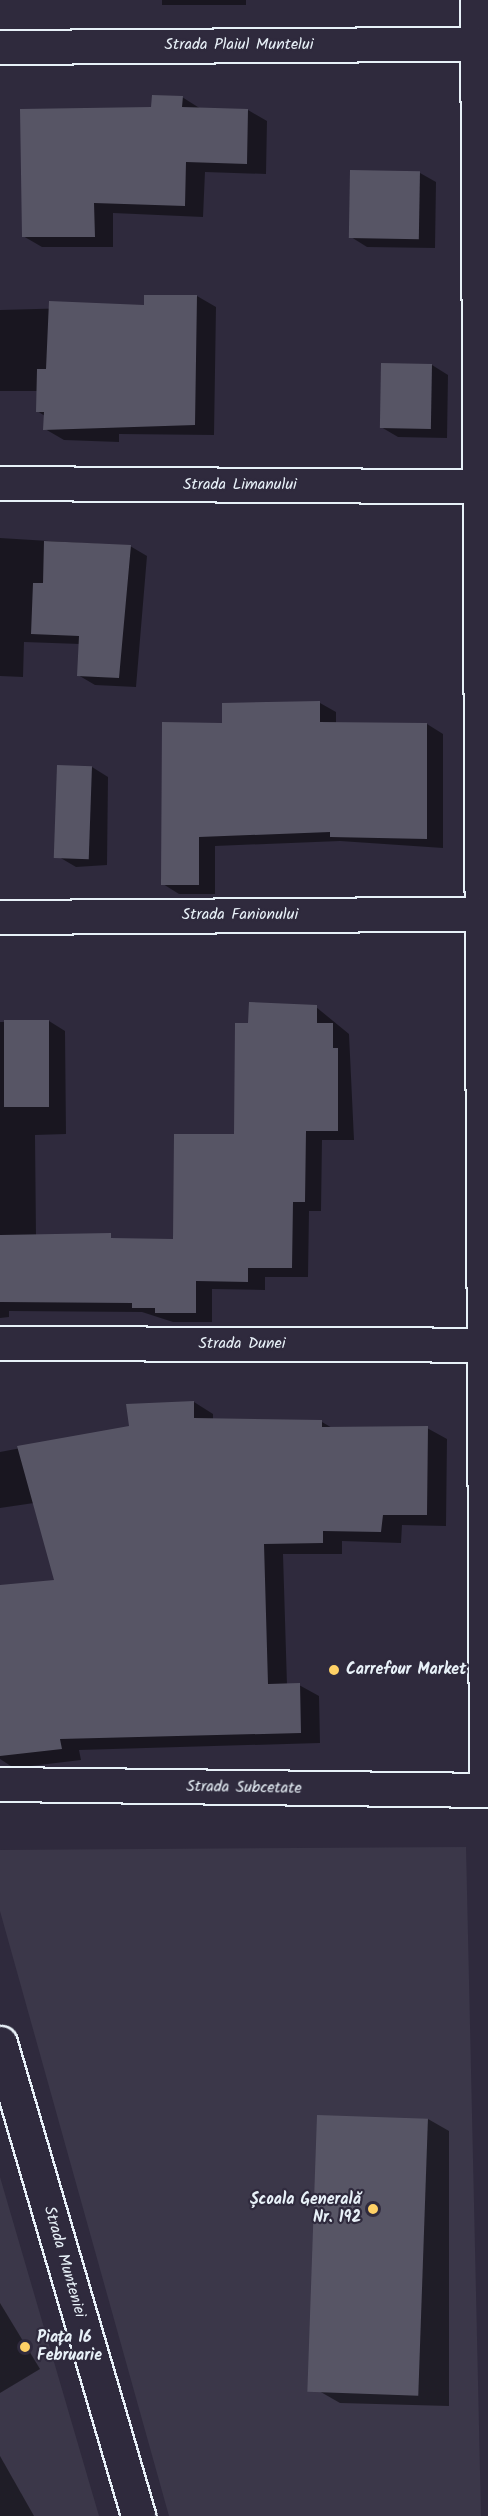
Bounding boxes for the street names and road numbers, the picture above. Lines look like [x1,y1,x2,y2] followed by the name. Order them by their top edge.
[164,35,314,55] street label: Strada Plaiul Muntelui
[183,475,297,495] street label: Strada Limanului
[182,905,298,925] street label: Strada Fanionului
[199,1334,285,1354] street label: Strada Dunei
[186,1777,302,1799] street label: Strada Subcetate
[39,2204,89,2320] street label: Strada Munteniei

